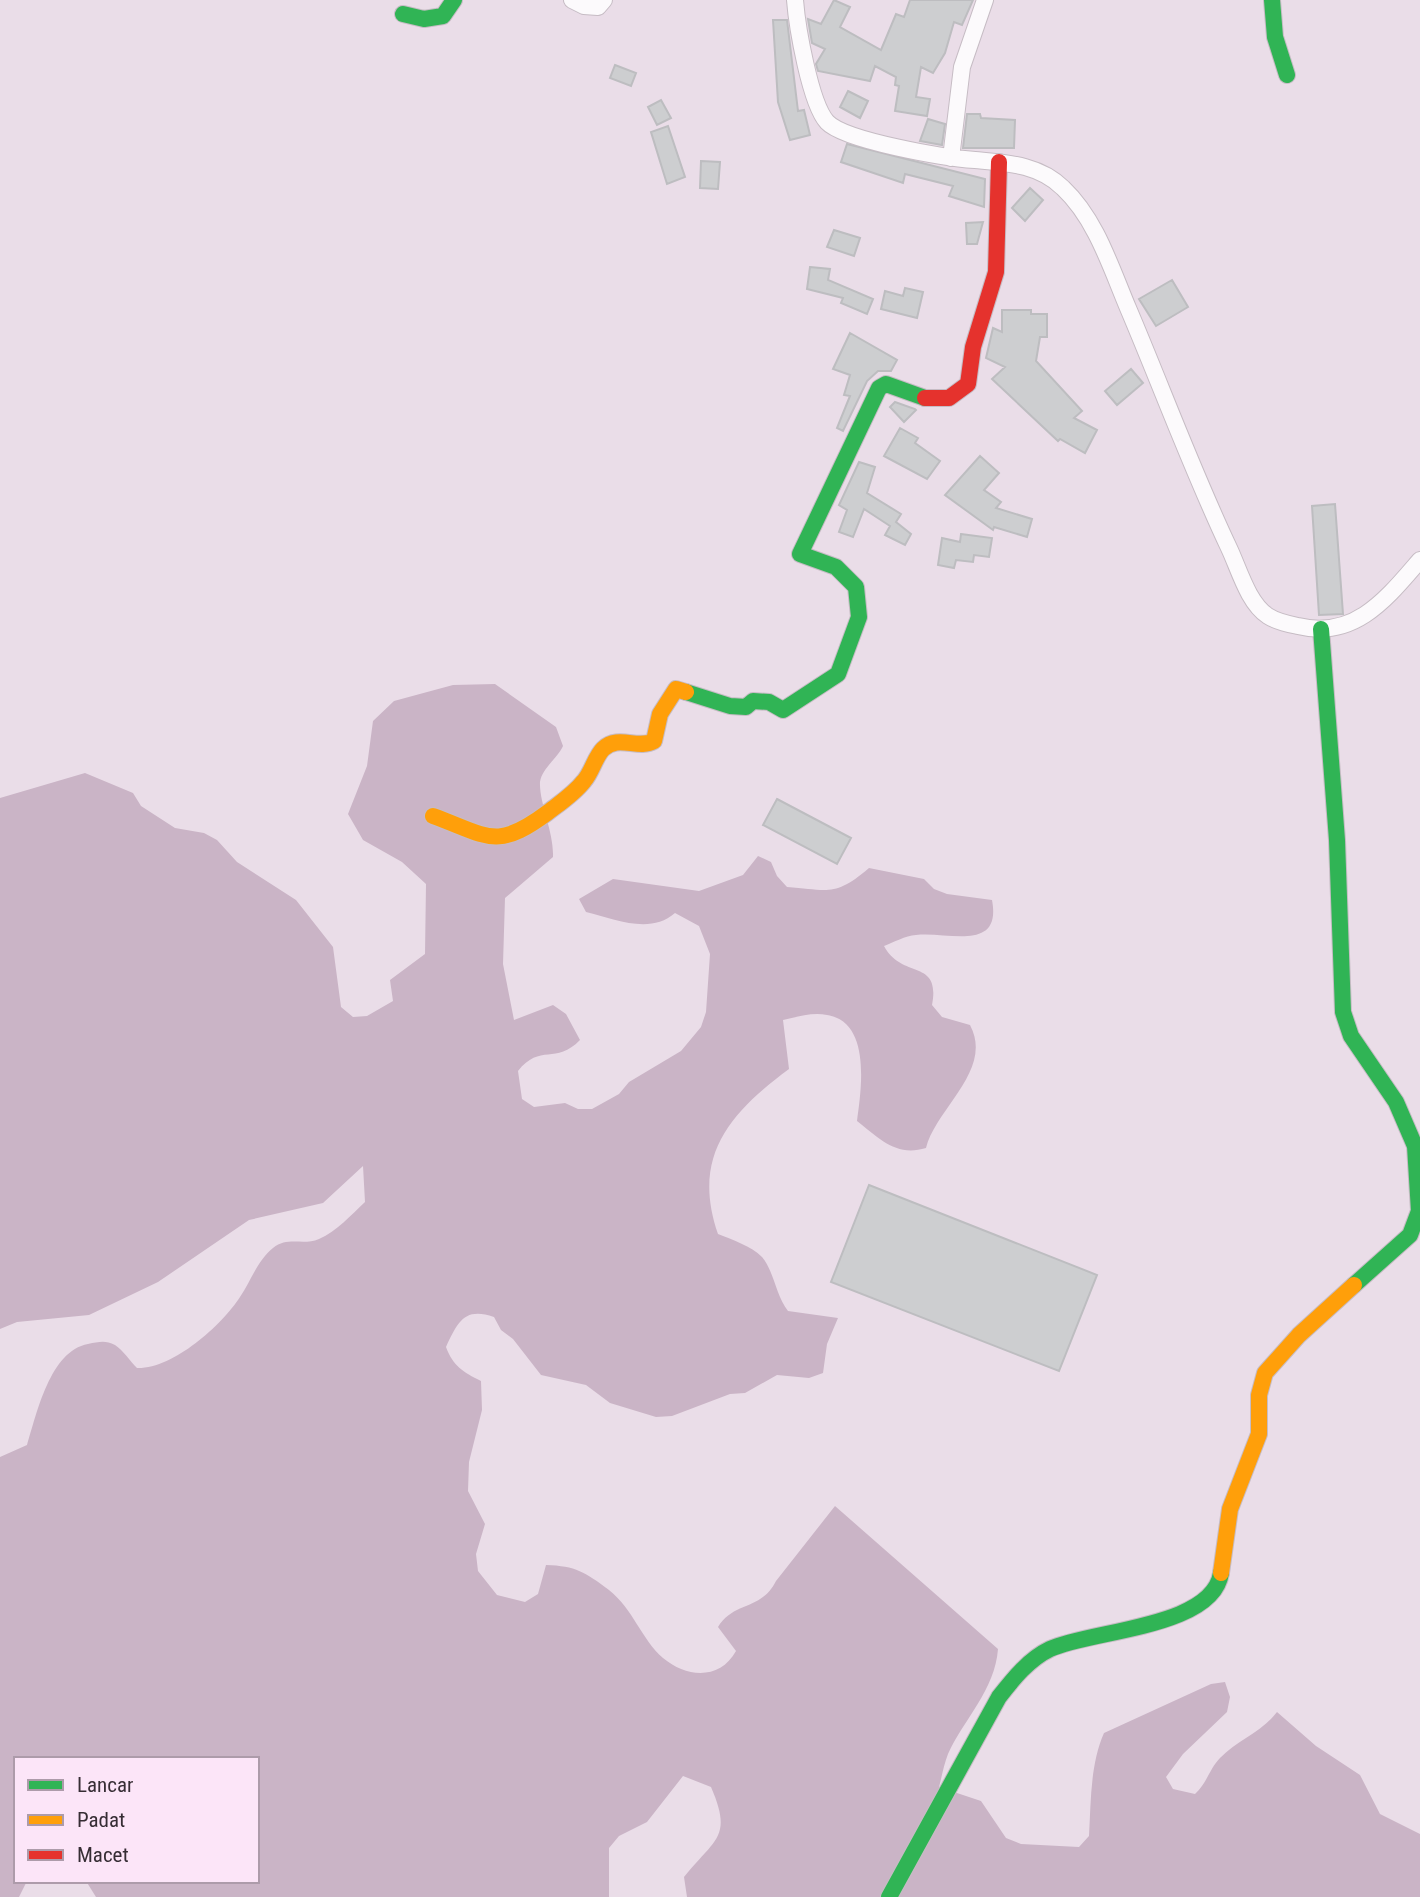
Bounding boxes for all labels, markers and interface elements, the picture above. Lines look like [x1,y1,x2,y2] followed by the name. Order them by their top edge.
[14,1757,259,1883] legend
[77,1773,133,1797] text: Lancar
[77,1808,125,1832] text: Padat
[77,1843,129,1867] text: Macet

